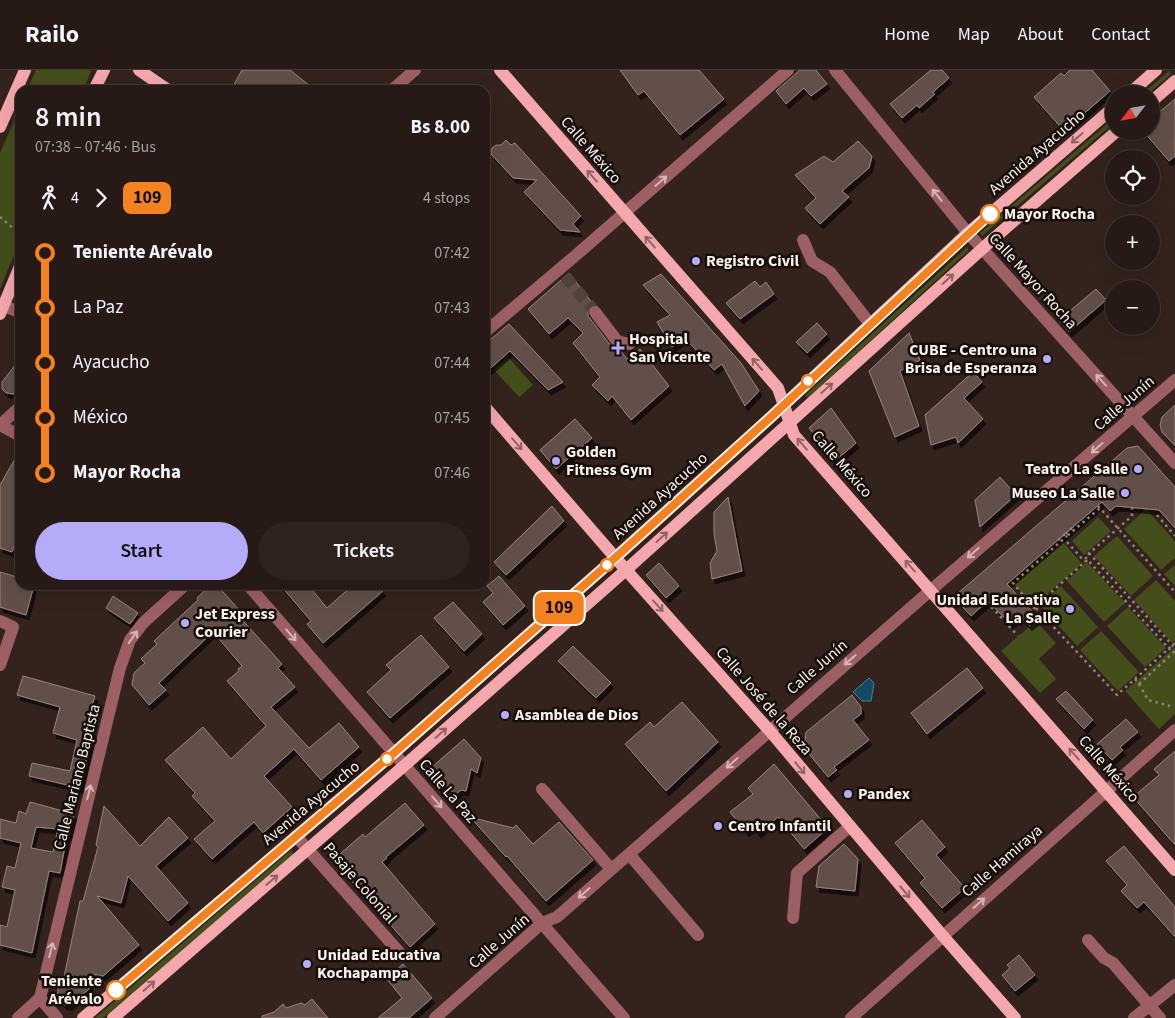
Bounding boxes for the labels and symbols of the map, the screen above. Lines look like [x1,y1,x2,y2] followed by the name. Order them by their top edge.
[1105,85,1160,140] north arrow
[984,104,1090,200] street label: Avenida Ayacucho
[556,112,626,188] street label: Calle México
[1070,133,1083,144] one-way arrow
[587,170,598,183] one-way arrow
[654,175,667,187] one-way arrow
[932,189,943,202] one-way arrow
[1004,203,1095,225] place label: Mayor Rocha
[980,204,1000,224] marker: Mayor Rocha
[984,228,1082,334] street label: Calle Mayor Rocha
[644,236,656,249] one-way arrow
[706,250,799,272] place label: Registro Civil
[690,255,702,267] marker: Registro Civil
[941,274,954,285] one-way arrow
[629,328,711,368] place label: Hospital San Vicente
[905,339,1037,379] place label: CUBE - Centro una Brisa de Esperanza
[611,341,625,355] marker: Hospital San Vicente
[1041,353,1053,365] marker: CUBE - Centro una Brisa de Esperanza
[751,358,763,371] one-way arrow
[1089,370,1159,436] street label: Calle Junín
[801,374,815,388] unlabelled marker
[1095,374,1107,387] one-way arrow
[820,383,833,394] one-way arrow
[807,426,877,502] street label: Calle México
[511,437,522,450] one-way arrow
[797,438,808,451] one-way arrow
[566,441,652,481] place label: Golden Fitness Gym
[1090,442,1103,454] one-way arrow
[608,447,712,545] street label: Avenida Ayacucho
[550,455,562,467] marker: Golden Fitness Gym
[1025,458,1128,480] place label: Teatro La Salle
[1132,463,1144,475] marker: Teatro La Salle
[1012,482,1115,504] place label: Museo La Salle
[1119,487,1131,499] marker: Museo La Salle
[656,531,668,543] one-way arrow
[967,548,980,559] one-way arrow
[600,558,614,572] unlabelled marker
[905,560,916,573] one-way arrow
[936,589,1060,629] place label: Unidad Educativa La Salle
[530,592,588,624] line badge: 109
[652,599,663,612] one-way arrow
[195,603,275,643] place label: Jet Express Courier
[1064,603,1076,615] marker: Unidad Educativa La Salle
[179,617,191,629] marker: Jet Express Courier
[285,628,296,641] one-way arrow
[128,630,139,644] one-way arrow
[782,634,852,700] street label: Calle Junín
[711,642,817,760] street label: Calle José de la Reza
[844,654,857,666] one-way arrow
[48,702,106,852] street label: Calle Mariano Baptista
[514,704,638,726] place label: Asamblea de Dios
[499,709,511,721] marker: Asamblea de Dios
[435,727,448,739] one-way arrow
[1074,731,1144,807] street label: Calle México
[1069,748,1080,761] one-way arrow
[380,752,394,766] unlabelled marker
[414,754,482,828] street label: Calle La Paz
[257,756,365,850] street label: Avenida Ayacucho
[726,757,739,768] one-way arrow
[795,761,806,774] one-way arrow
[858,783,910,805] place label: Pandex
[85,785,94,801] one-way arrow
[842,788,854,800] marker: Pandex
[431,796,443,809] one-way arrow
[728,815,831,837] place label: Centro Infantil
[712,820,724,832] marker: Centro Infantil
[957,820,1047,902] street label: Calle Hamiraya
[318,837,402,929] street label: Pasaje Colonial
[266,874,279,886] one-way arrow
[900,885,911,898] one-way arrow
[578,887,591,898] one-way arrow
[973,898,986,909] one-way arrow
[464,908,534,974] street label: Calle Junín
[47,943,56,959] one-way arrow
[317,944,441,984] place label: Unidad Educativa Kochapampa
[301,958,313,970] marker: Unidad Educativa Kochapampa
[41,970,102,1010] place label: Teniente Arévalo
[106,980,126,1000] marker: Teniente Arévalo
[143,980,156,992] one-way arrow

